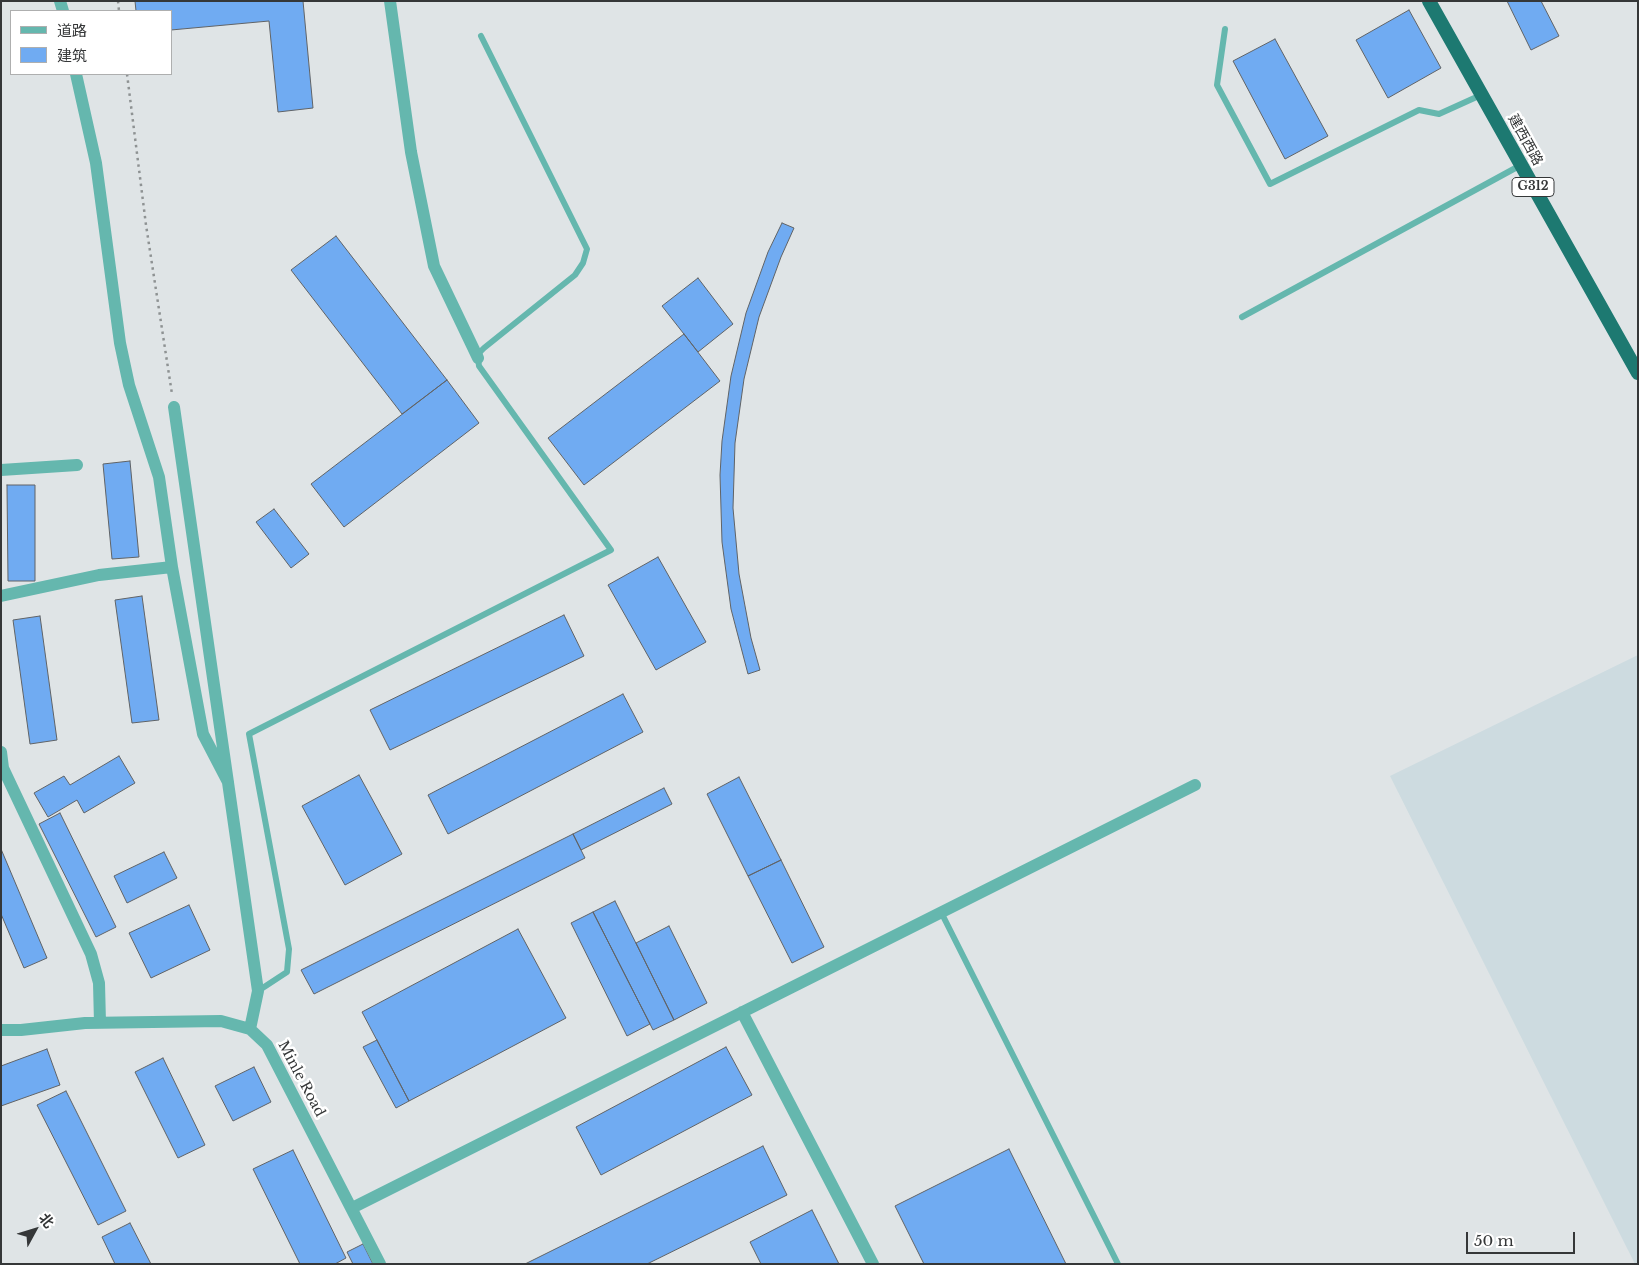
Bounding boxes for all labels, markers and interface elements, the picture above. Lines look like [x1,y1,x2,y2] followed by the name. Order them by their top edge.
[10,10,172,75] legend
[57,21,87,40] text: 道路
[57,46,87,65] text: 建筑
[1504,111,1546,169] street label: 建西西路
[1512,178,1554,196] road number: G312
[274,1038,328,1120] street label: Minle Road
[10,1205,60,1255] north arrow
[35,1209,58,1232] text: 北
[1469,1222,1578,1254] scale bar
[1474,1231,1514,1250] text: 50 m

